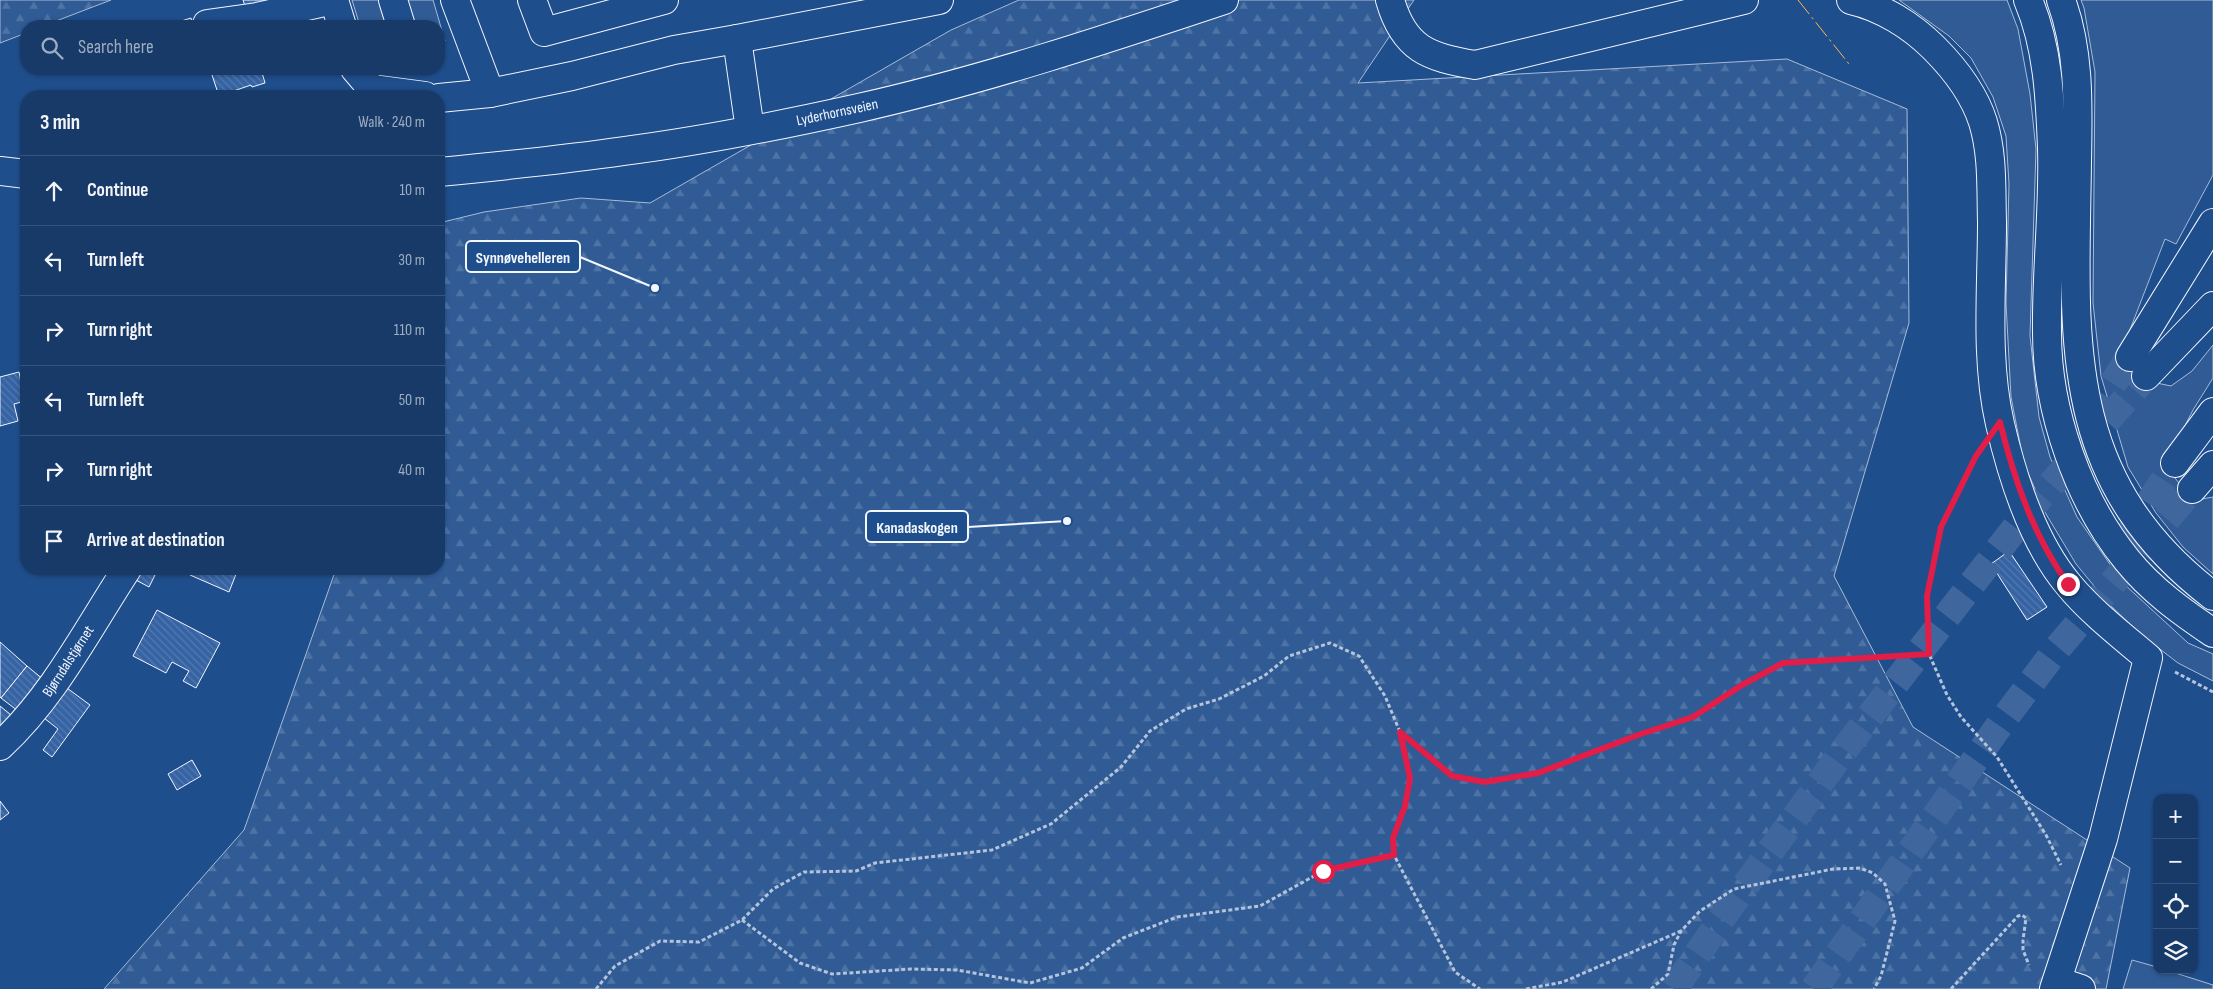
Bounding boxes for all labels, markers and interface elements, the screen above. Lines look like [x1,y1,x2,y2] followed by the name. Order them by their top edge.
[20,20,445,75] search box
[38,34,66,62] icon: search
[78,36,154,59] text: Search here
[794,95,880,130] street label: Lyderhornsveien
[40,110,80,135] text: 3 min
[358,113,425,132] text: Walk · 240 m
[40,177,68,205] icon: ahead
[87,179,148,202] text: Continue
[399,181,425,200] text: 10 m
[466,241,580,272] callout: Synnøvehelleren
[40,247,68,275] icon: left
[87,249,144,272] text: Turn left
[476,249,570,268] text: Synnøvehelleren
[398,251,425,270] text: 30 m
[40,317,68,345] icon: right
[87,319,152,342] text: Turn right
[394,321,425,340] text: 110 m
[40,387,68,415] icon: left
[87,389,144,412] text: Turn left
[399,391,425,410] text: 50 m
[40,457,68,485] icon: right
[87,459,152,482] text: Turn right
[398,461,425,480] text: 40 m
[866,511,968,542] callout: Kanadaskogen
[876,519,958,538] text: Kanadaskogen
[40,527,68,555] icon: arrive
[87,529,225,552] text: Arrive at destination
[2057,573,2080,596] route end
[38,622,99,701] street label: Bjørndalstjørnet
[2153,794,2198,974] map controls
[2153,794,2198,839] button: +
[2153,839,2198,884] button: −
[1312,860,1335,883] route start
[2153,884,2198,929] button: locate
[2153,929,2198,974] button: layers

